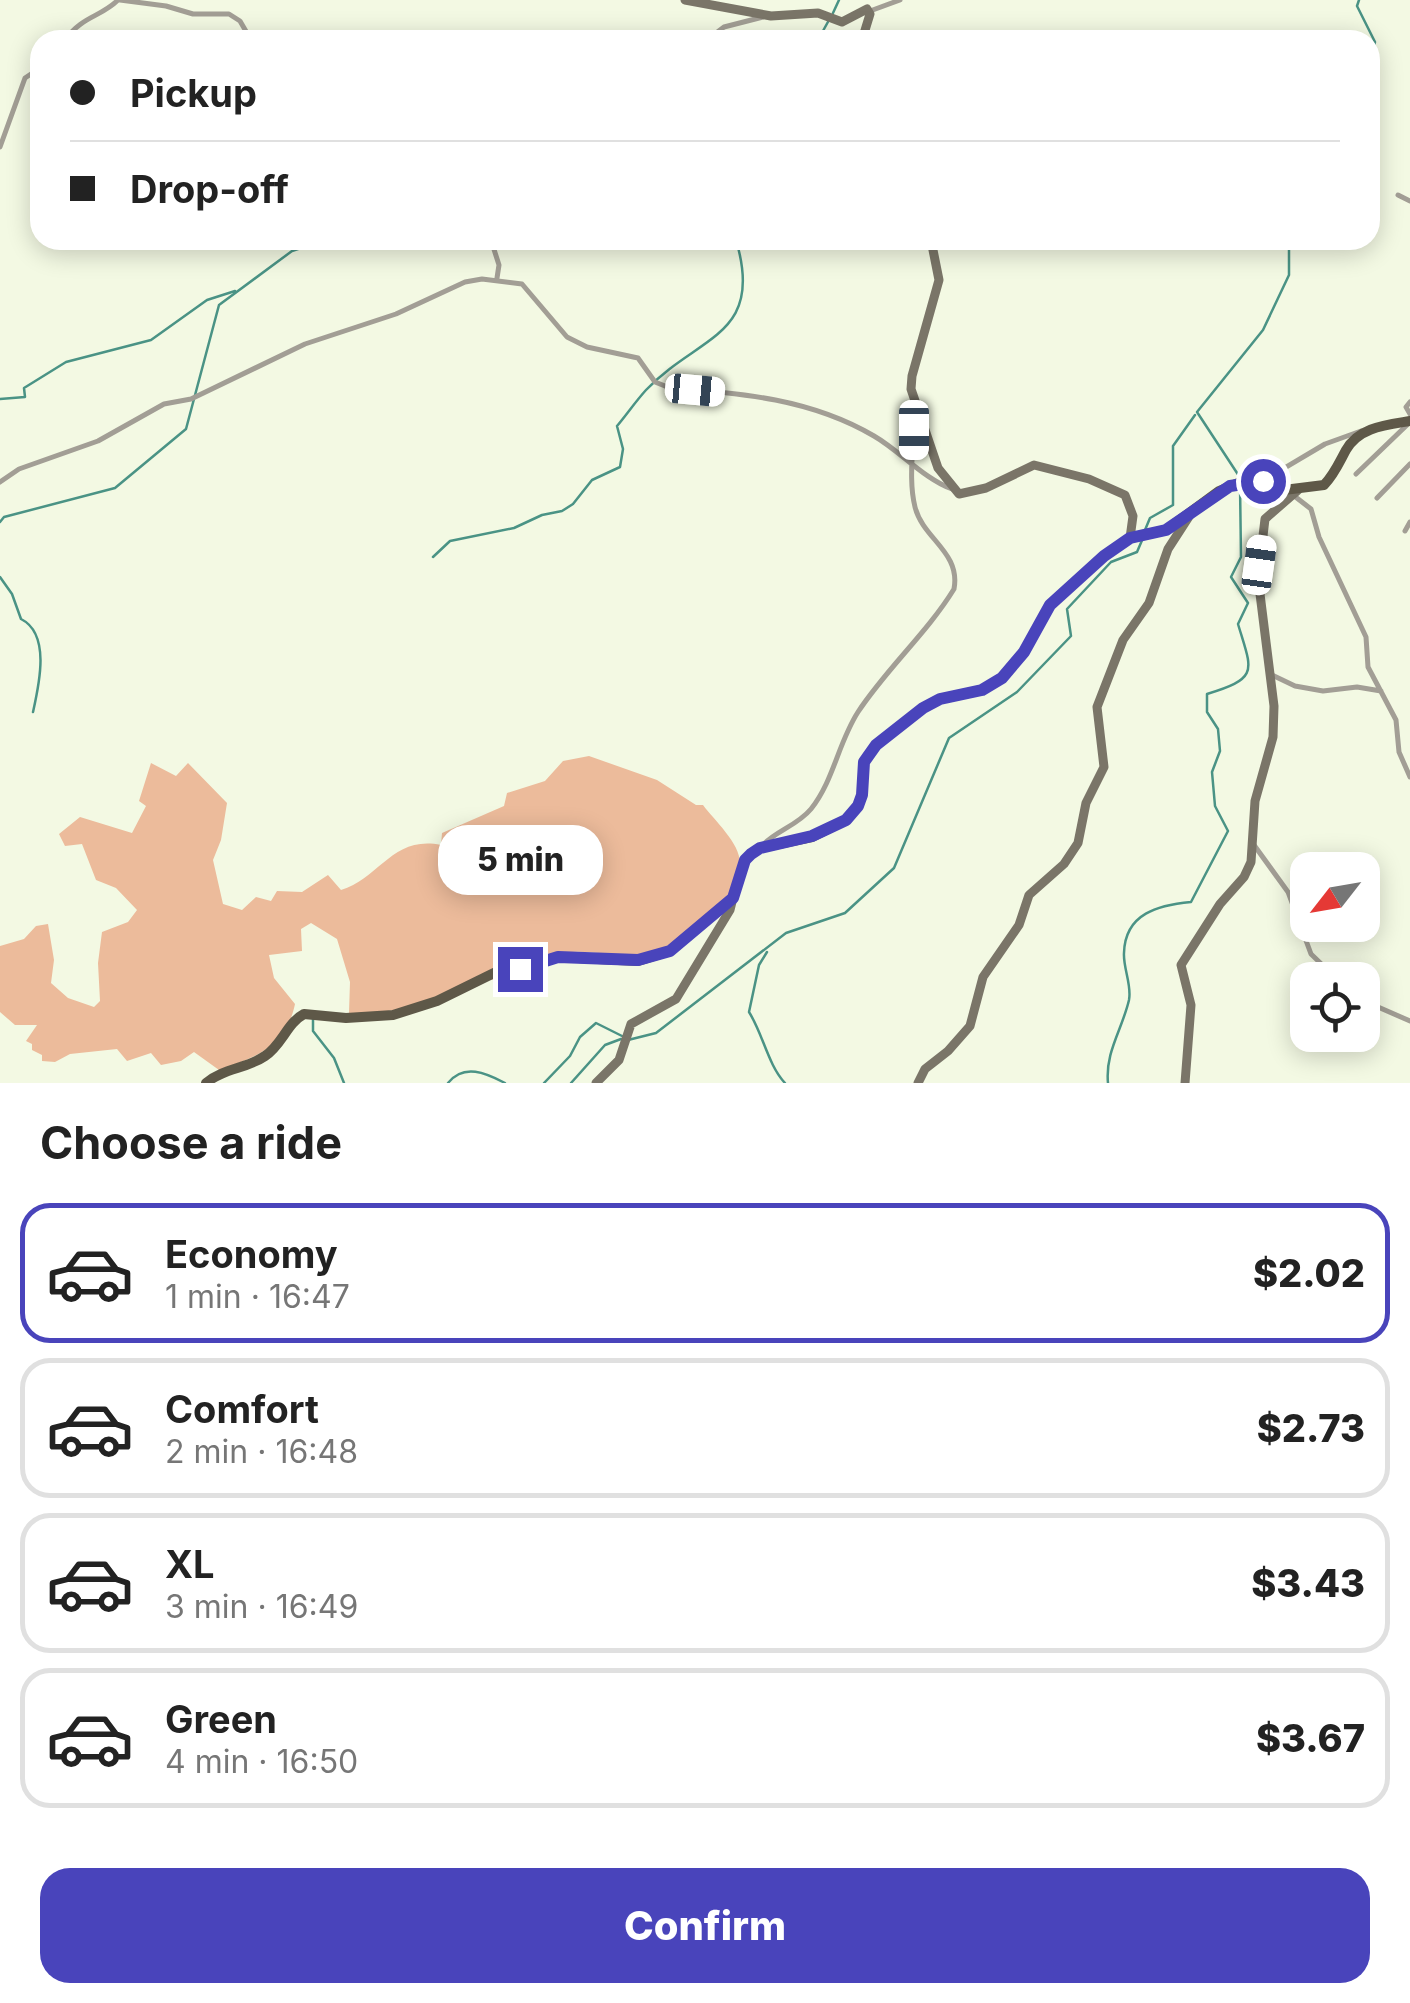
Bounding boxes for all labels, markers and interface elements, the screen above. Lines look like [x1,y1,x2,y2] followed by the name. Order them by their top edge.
[130,70,257,116] text: Pickup
[130,166,289,212] text: Drop-off
[664,372,726,408] car
[899,400,929,460] car
[1241,459,1286,504] route start
[1240,533,1278,597] car
[438,824,602,894] callout: 5 min
[477,840,564,879] text: 5 min
[1290,852,1380,942] north arrow
[1290,852,1380,1052] map controls
[498,947,543,992] route end
[1290,962,1380,1052] button: locate
[40,1115,342,1170] text: Choose a ride
[45,1228,135,1318] icon: car
[165,1231,338,1277] text: Economy
[1253,1250,1365,1296] text: $2.02
[165,1277,350,1316] text: 1 min · 16:47
[45,1383,135,1473] icon: car
[165,1386,319,1432] text: Comfort
[1257,1405,1365,1451] text: $2.73
[165,1432,358,1471] text: 2 min · 16:48
[45,1538,135,1628] icon: car
[165,1541,215,1587] text: XL
[1251,1560,1365,1606] text: $3.43
[165,1587,358,1626] text: 3 min · 16:49
[45,1693,135,1783] icon: car
[165,1696,277,1742] text: Green
[1256,1715,1365,1761] text: $3.67
[165,1742,358,1781] text: 4 min · 16:50
[40,1868,1370,1983] button: Confirm

